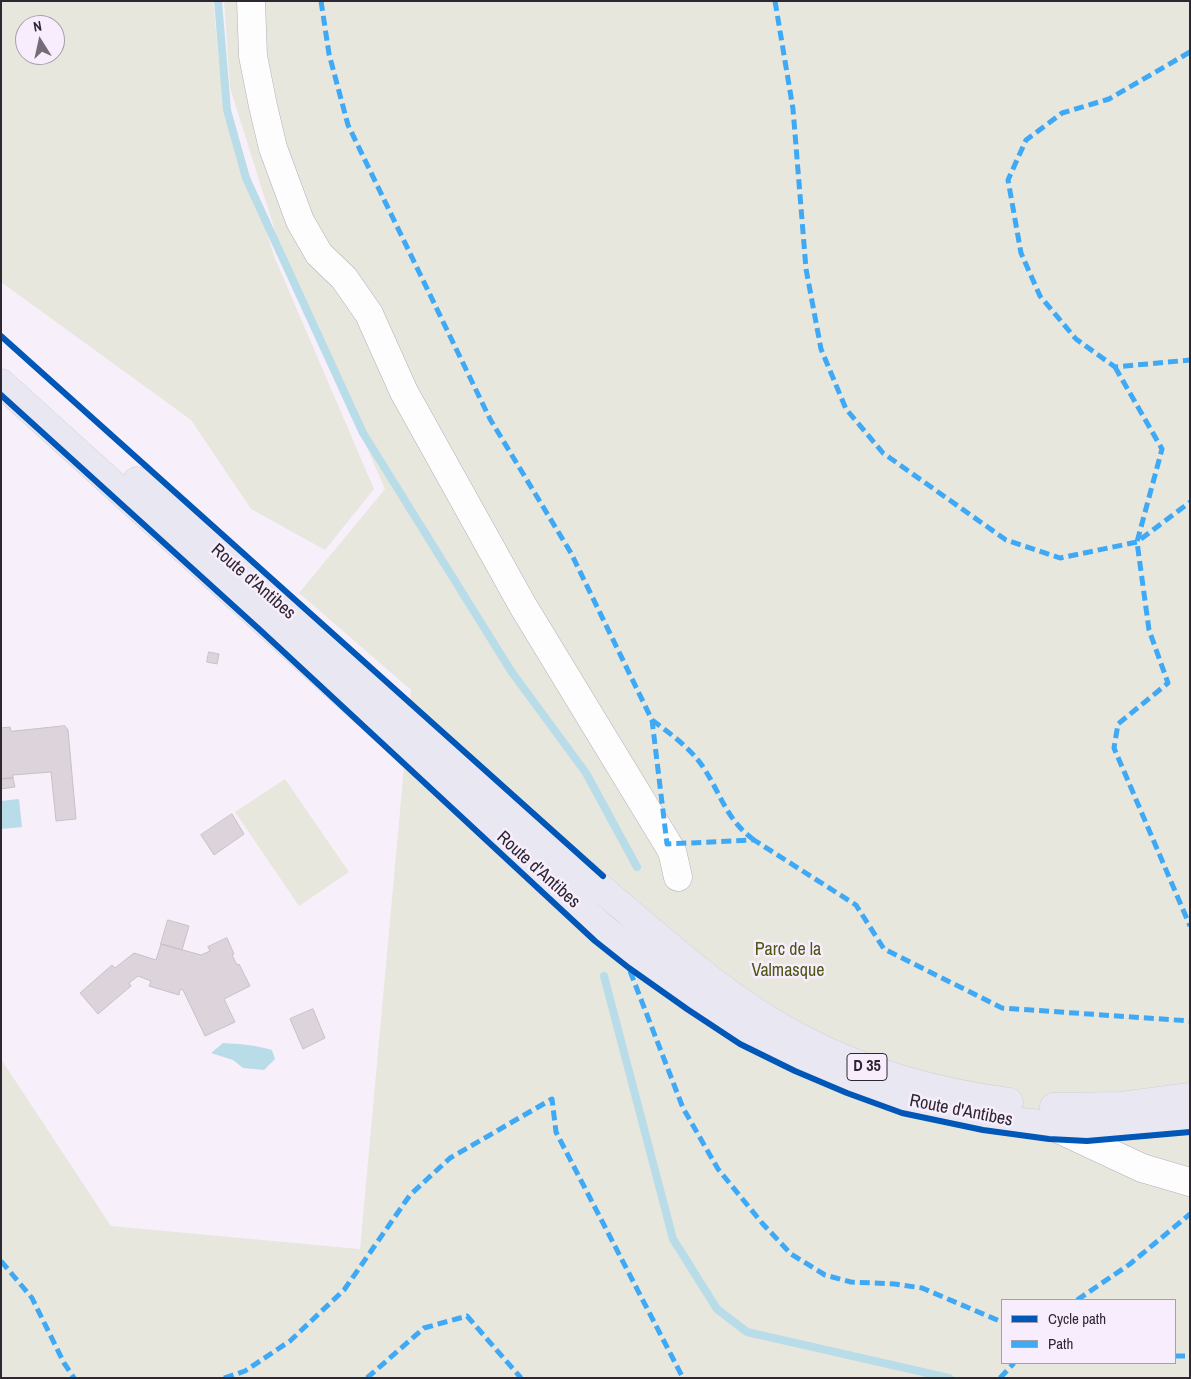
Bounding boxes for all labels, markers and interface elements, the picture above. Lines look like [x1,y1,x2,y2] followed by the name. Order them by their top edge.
[15,15,65,65] north arrow
[32,17,43,36] text: N
[206,540,300,624] street label: Route d'Antibes
[492,827,584,913] street label: Route d'Antibes
[752,939,824,982] park label: Parc de la Valmasque
[847,1054,887,1080] road number: D 35
[908,1090,1014,1132] street label: Route d'Antibes
[1001,1299,1176,1364] legend
[1048,1308,1106,1329] text: Cycle path
[1048,1333,1073,1354] text: Path

